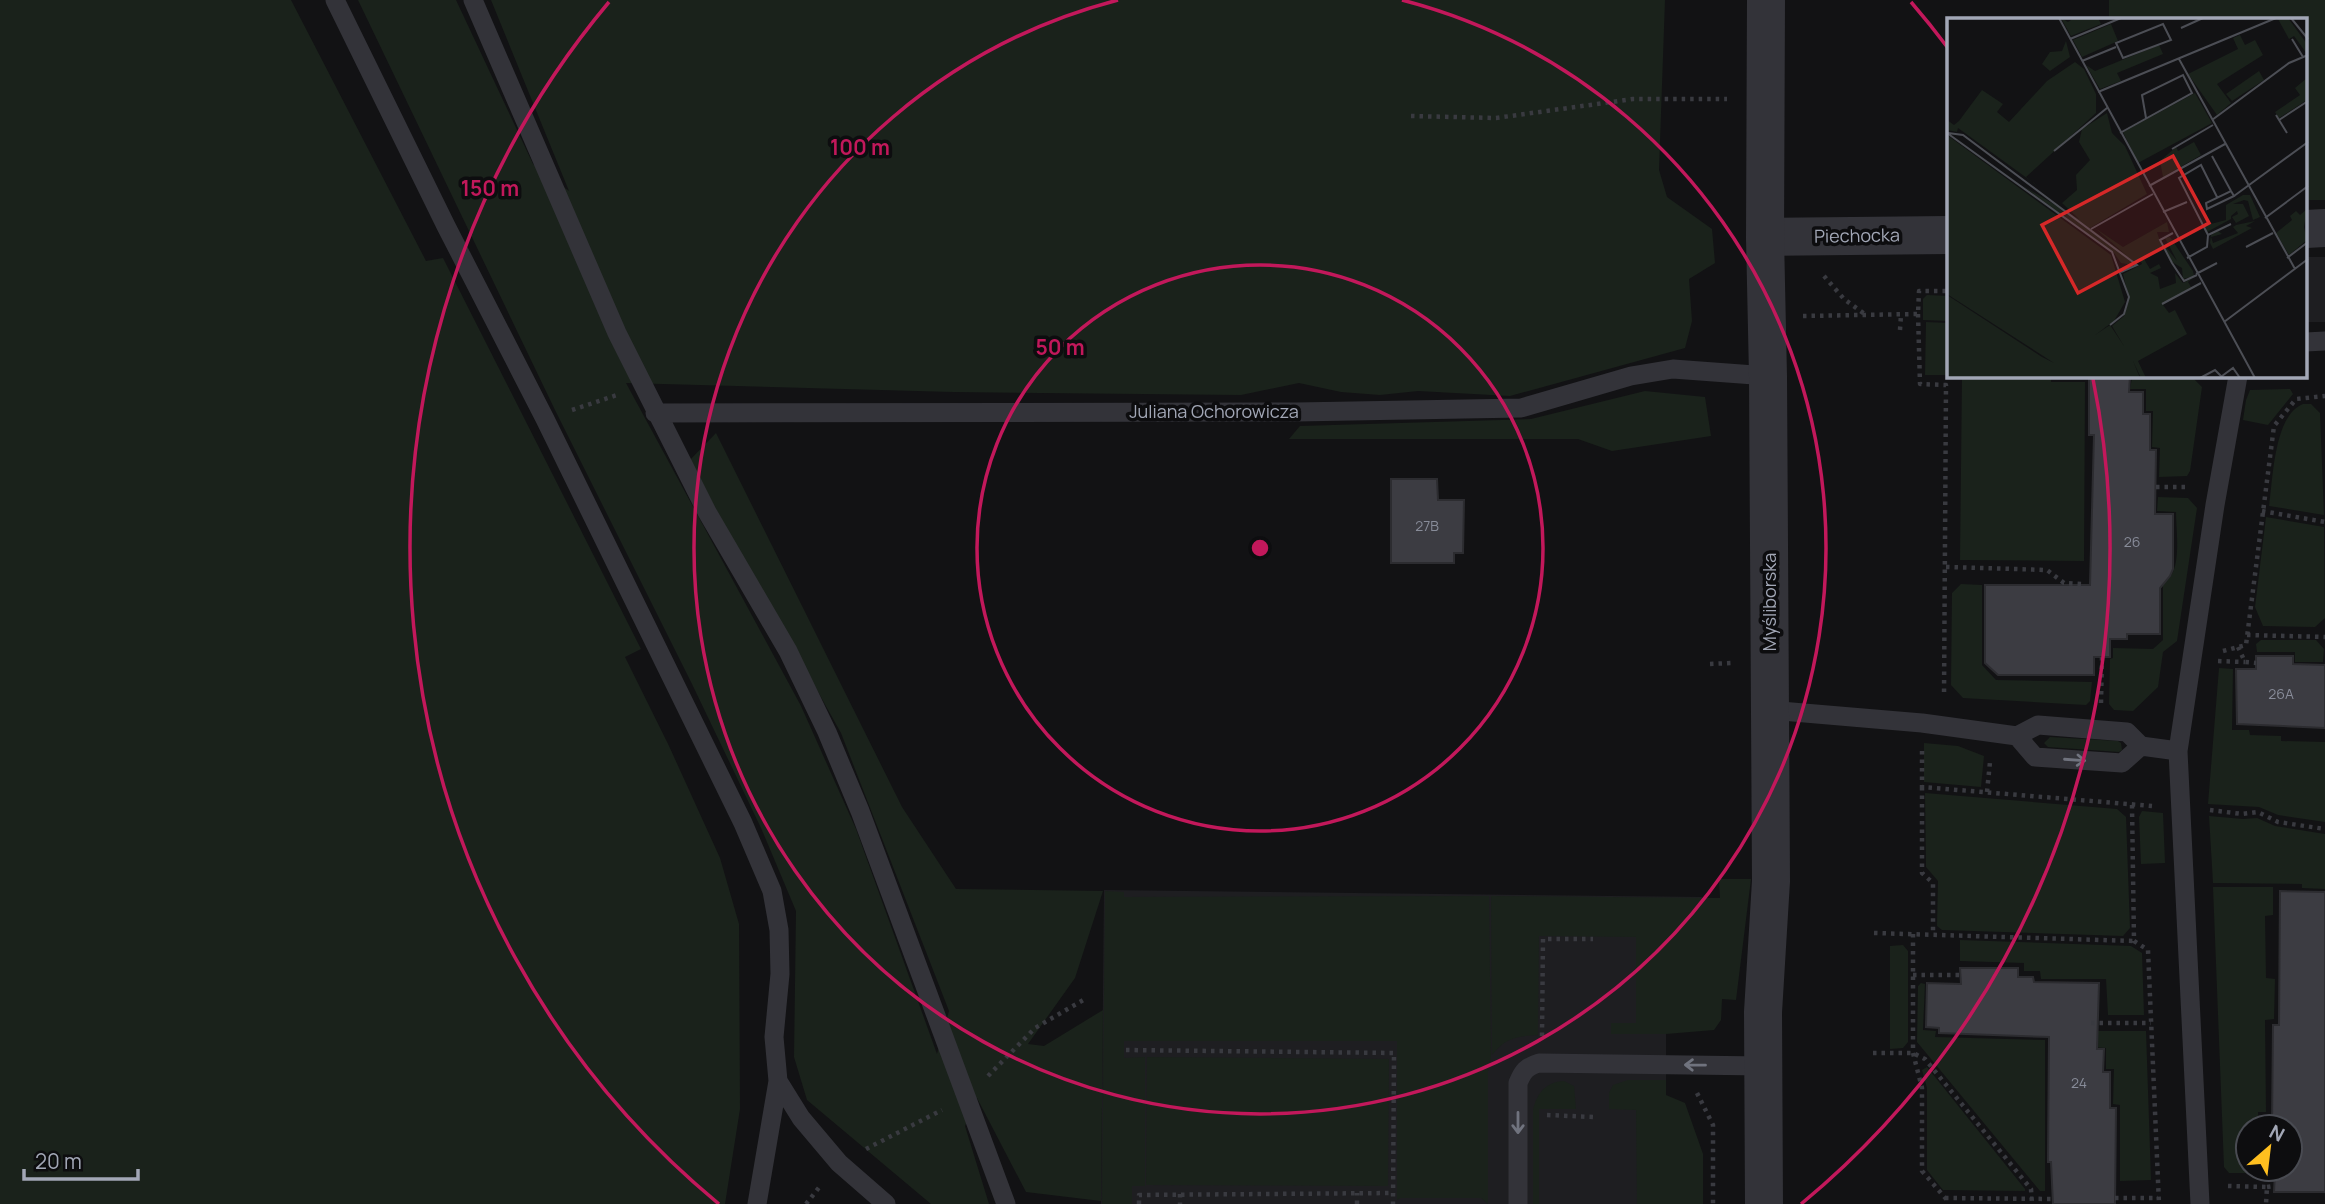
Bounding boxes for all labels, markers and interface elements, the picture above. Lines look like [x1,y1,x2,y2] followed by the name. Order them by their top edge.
[1947,18,2308,378] inset map
[830,133,890,161] text: 100 m
[461,174,519,202] text: 150 m
[1814,222,1900,248] street label: Piechocka
[1035,333,1085,361] text: 50 m
[1129,399,1299,423] street label: Juliana Ochorowicza
[1415,516,1439,535] house number: 27B
[2124,532,2140,551] house number: 26
[1248,536,1272,560] centre of rings
[1757,553,1781,651] street label: Myśliborska
[2268,684,2294,703] house number: 26A
[2063,754,2086,767] one-way arrow
[1684,1058,1707,1071] one-way arrow
[2071,1073,2087,1092] house number: 24
[1511,1111,1525,1134] one-way arrow
[2234,1113,2304,1183] north arrow
[2265,1118,2289,1148] text: N
[24,1138,138,1182] scale bar
[35,1147,82,1175] text: 20 m

